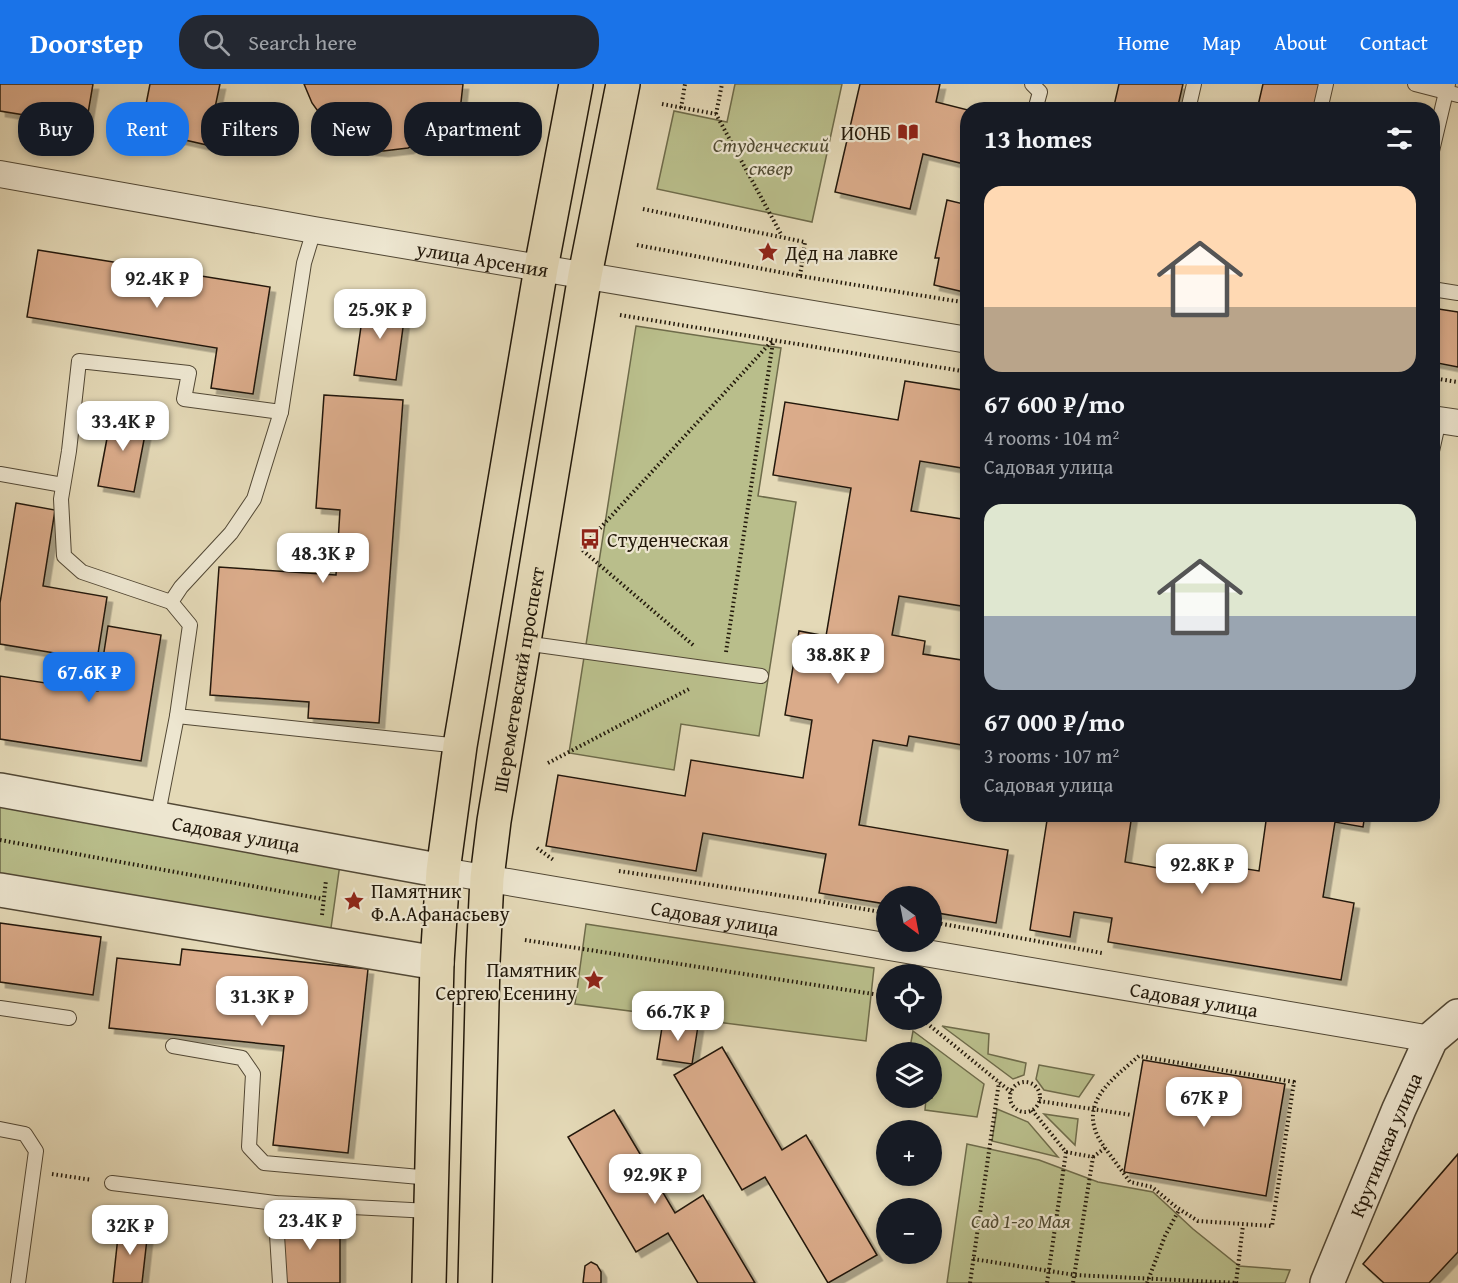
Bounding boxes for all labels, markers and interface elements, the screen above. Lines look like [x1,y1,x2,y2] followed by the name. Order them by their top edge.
[179,15,599,69] search box
[30,22,143,63] text: Doorstep
[200,26,233,59] icon: search
[248,26,357,58] text: Search here
[1118,27,1169,58] text: Home
[1202,27,1241,58] text: Map
[1274,27,1327,58] text: About
[1360,27,1428,58] text: Contact
[18,102,94,156] chip: Buy
[106,102,189,156] chip: Rent
[201,102,299,156] chip: Filters
[311,102,392,156] chip: New
[404,102,542,156] chip: Apartment
[841,118,891,147] place label: ИОНБ
[984,119,1092,158] text: 13 homes
[896,120,920,144] library icon: ИОНБ
[1383,122,1416,155] icon: filters
[713,130,829,182] park label: Студенческий сквер
[1146,225,1254,333] icon: home
[414,233,551,284] street label: улица Арсения
[784,238,898,267] place label: Дед на лавке
[756,240,780,264] place icon: Дед на лавке
[102,258,212,309] pin: 92.4K ₽
[125,263,189,292] text: 92.4K ₽
[325,289,435,340] pin: 25.9K ₽
[348,294,412,323] text: 25.9K ₽
[984,384,1125,423] text: 67 600 ₽/mo
[68,401,178,452] pin: 33.4K ₽
[91,406,155,435] text: 33.4K ₽
[984,423,1119,452] text: 4 rooms · 104 m²
[984,452,1113,481] text: Садовая улица
[607,525,729,554] place label: Студенческая
[578,527,602,551] bus stop icon: Студенческая
[268,533,378,584] pin: 48.3K ₽
[291,538,355,567] text: 48.3K ₽
[1146,543,1254,651] icon: home
[484,564,551,795] street label: Шереметевский проспект
[783,634,893,685] pin: 38.8K ₽
[806,639,870,668] text: 38.8K ₽
[34,652,144,703] pin: 67.6K ₽
[57,657,121,686] text: 67.6K ₽
[984,702,1125,741] text: 67 000 ₽/mo
[984,741,1119,770] text: 3 rooms · 107 m²
[984,770,1113,799] text: Садовая улица
[170,807,303,859] street label: Садовая улица
[1147,844,1257,895] pin: 92.8K ₽
[1170,849,1234,878] text: 92.8K ₽
[371,876,510,928] place label: Памятник Ф.А.Афанасьеву
[876,886,942,952] north arrow
[876,886,942,1264] map controls
[342,889,366,913] place icon: Памятник Ф.А.Афанасьеву
[649,892,782,942] street label: Садовая улица
[436,955,578,1007] place label: Памятник Сергею Есенину
[876,964,942,1030] button: locate
[582,968,606,992] place icon: Памятник Сергею Есенину
[1128,974,1261,1024] street label: Садовая улица
[207,976,317,1027] pin: 31.3K ₽
[230,981,294,1010] text: 31.3K ₽
[623,991,733,1042] pin: 66.7K ₽
[646,996,710,1025] text: 66.7K ₽
[876,1042,942,1108] button: layers
[1341,1067,1429,1221] street label: Крутицкая улица
[1162,1077,1246,1128] pin: 67K ₽
[1180,1082,1228,1111] text: 67K ₽
[876,1120,942,1186] button: +
[600,1154,710,1205] pin: 92.9K ₽
[623,1159,687,1188] text: 92.9K ₽
[876,1198,942,1264] button: −
[255,1200,365,1251] pin: 23.4K ₽
[88,1205,172,1256] pin: 32K ₽
[278,1205,342,1234] text: 23.4K ₽
[971,1206,1071,1235] park label: Сад 1-го Мая
[106,1210,154,1239] text: 32K ₽

